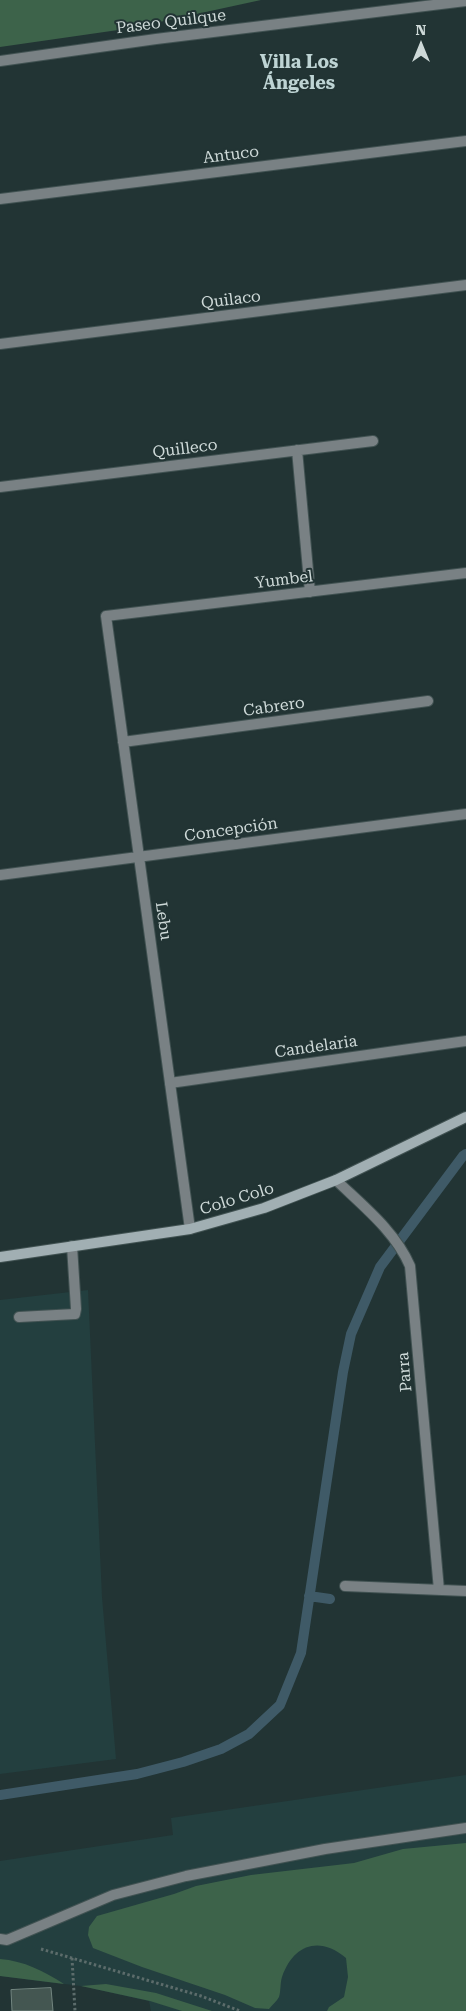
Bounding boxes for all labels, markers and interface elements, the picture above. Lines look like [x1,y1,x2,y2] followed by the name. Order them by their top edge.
[115,6,227,38] street label: Paseo Quilque
[396,20,446,70] north arrow
[416,22,426,38] text: N
[260,52,338,94] district label: Villa Los Ángeles
[202,142,260,168] street label: Antuco
[200,287,262,313] street label: Quilaco
[151,435,219,463] street label: Quilleco
[254,567,314,593] street label: Yumbel
[242,693,306,721] street label: Cabrero
[183,814,279,846] street label: Concepción
[151,900,175,942] street label: Lebu
[273,1032,359,1062] street label: Candelaria
[198,1179,276,1219] street label: Colo Colo
[394,1351,416,1393] street label: Parra

